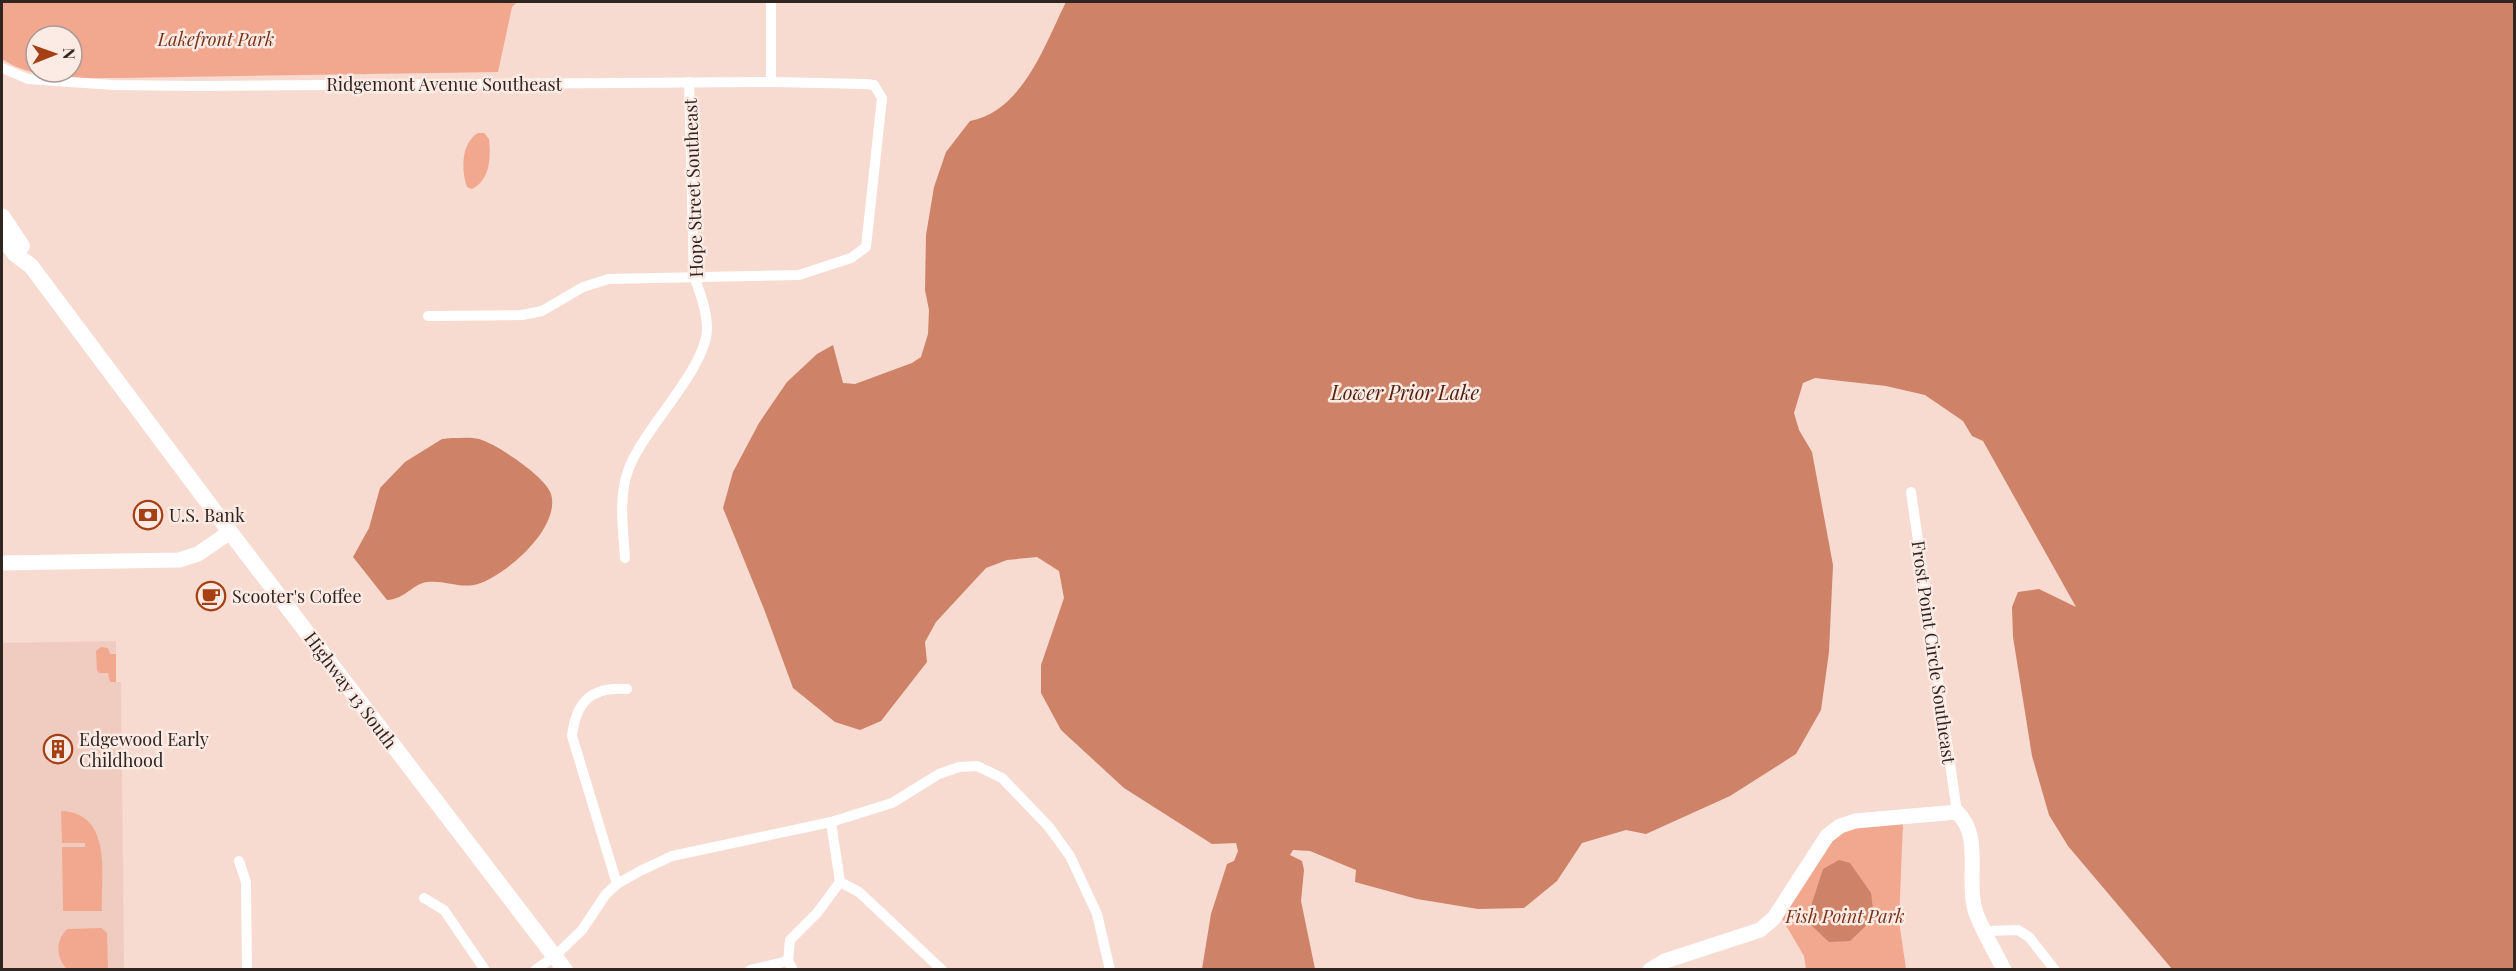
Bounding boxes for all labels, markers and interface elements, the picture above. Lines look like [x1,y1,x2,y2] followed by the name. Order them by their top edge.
[24,24,84,84] north arrow
[157,27,274,51] park label: Lakefront Park
[59,48,80,60] text: N
[326,72,562,96] street label: Ridgemont Avenue Southeast
[678,97,708,278] street label: Hope Street Southeast
[1330,378,1479,405] water label: Lower Prior Lake
[132,499,164,531] bank icon: U.S. Bank
[169,503,245,527] place label: U.S. Bank
[1906,539,1962,766] street label: Frost Point Circle Southeast
[195,580,227,612] cafe icon: Scooter's Coffee
[232,584,362,608] place label: Scooter's Coffee
[299,627,403,754] street label: Highway 13 South
[79,727,209,772] place label: Edgewood Early Childhood
[42,733,74,765] building icon: Edgewood Early Childhood
[1784,904,1905,928] park label: Fish Point Park

